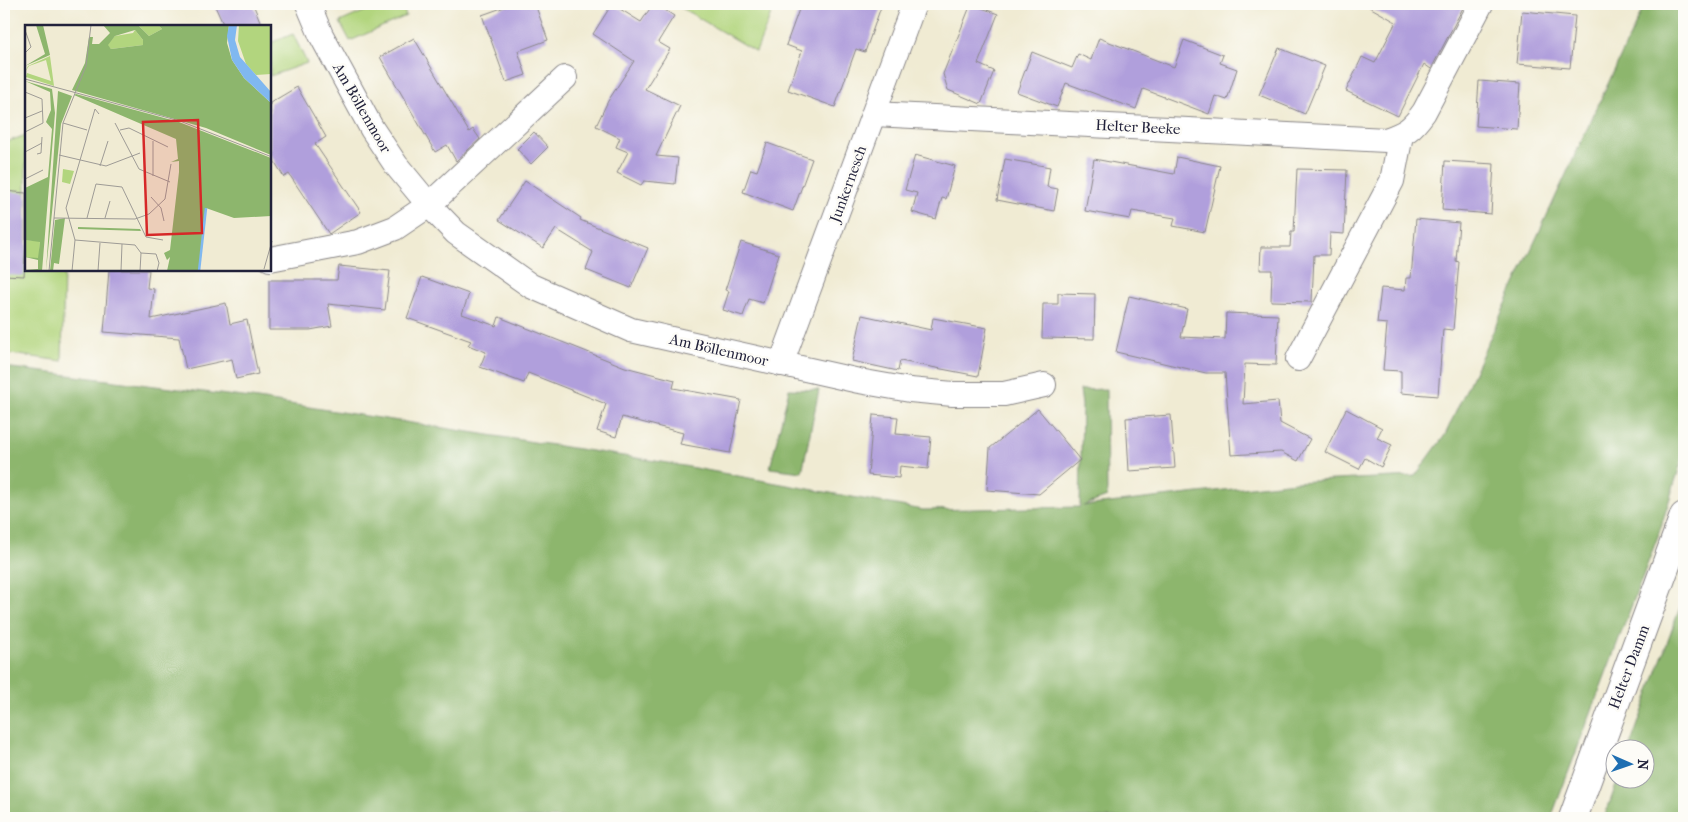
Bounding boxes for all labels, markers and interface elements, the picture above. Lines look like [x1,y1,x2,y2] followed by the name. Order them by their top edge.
[25,25,271,271] inset map
[328,59,395,157] street label: Am Böllenmoor
[1095,116,1181,138] street label: Helter Beeke
[825,143,870,226] street label: Junkernesch
[667,330,771,370] street label: Am Böllenmoor
[1605,622,1653,712] street label: Helter Damm
[1606,740,1656,790] north arrow
[1634,759,1651,770] text: N

